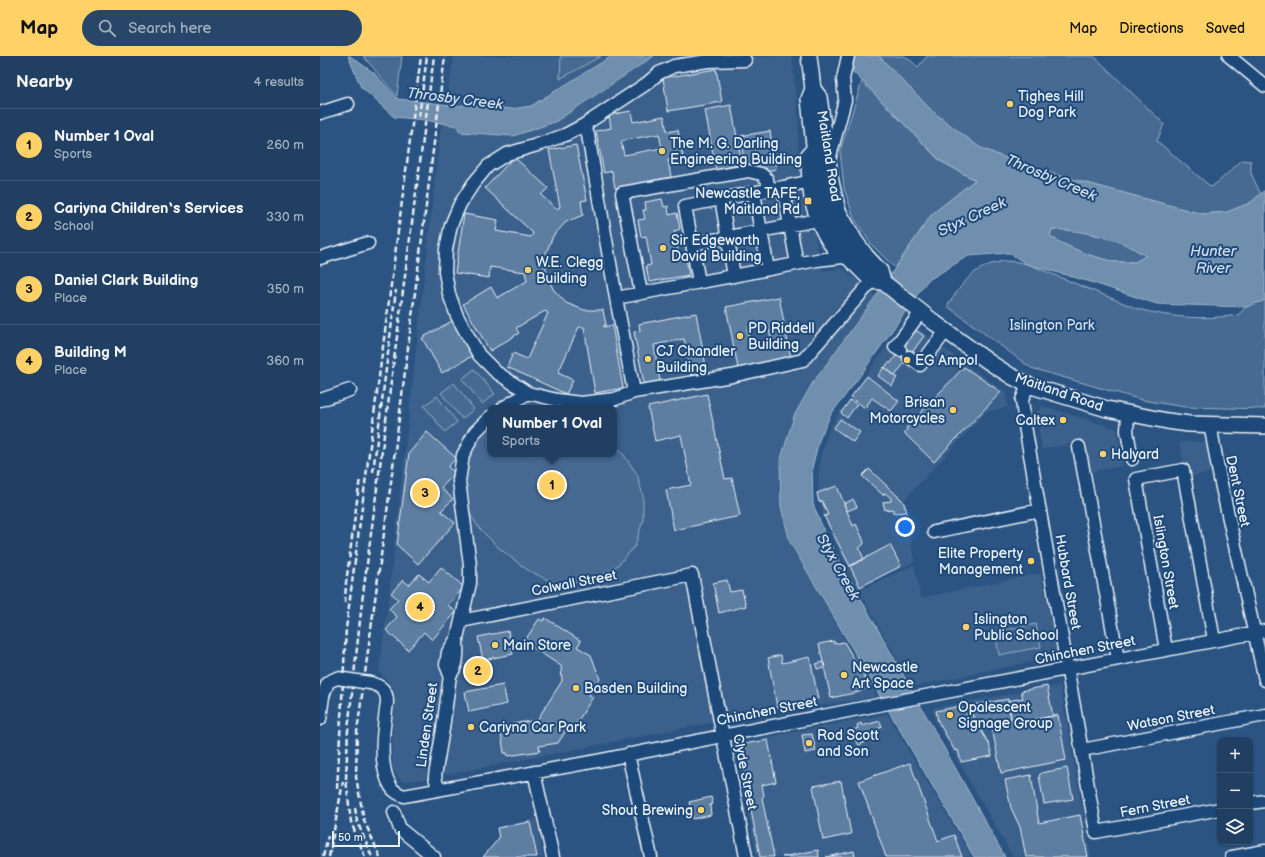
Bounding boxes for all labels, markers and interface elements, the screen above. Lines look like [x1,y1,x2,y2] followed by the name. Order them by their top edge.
[82,10,362,46] search box
[20,17,58,40] text: Map
[96,17,118,39] icon: search
[128,19,211,38] text: Search here
[1069,20,1097,37] text: Map
[1119,20,1184,37] text: Directions
[1206,20,1245,37] text: Saved
[16,72,73,92] text: Nearby
[254,74,304,90] text: 4 results
[406,84,505,114] water label: Throsby Creek
[1018,88,1084,121] place label: Tighes Hill Dog Park
[1005,99,1015,109] marker: Tighes Hill Dog Park
[813,109,845,203] street label: Maitland Road
[54,127,154,146] text: Number 1 Oval
[670,135,802,168] place label: The M. G. Darling Engineering Building
[26,137,32,153] text: 1
[266,137,304,153] text: 260 m
[54,146,92,162] text: Sports
[657,146,667,156] marker: The M. G. Darling Engineering Building
[1003,150,1100,206] water label: Throsby Creek
[695,185,800,218] place label: Newcastle TAFE, Maitland Rd
[935,193,1010,241] water label: Styx Creek
[803,196,813,206] marker: Newcastle TAFE, Maitland Rd
[54,199,243,218] text: Cariyna Children‘s Services
[25,209,33,225] text: 2
[266,209,304,225] text: 330 m
[54,218,94,234] text: School
[671,232,762,265] place label: Sir Edgeworth David Building
[1190,242,1238,278] water label: Hunter River
[658,243,668,253] marker: Sir Edgeworth David Building
[536,254,603,287] place label: W.E. Clegg Building
[523,265,533,275] marker: W.E. Clegg Building
[54,271,198,290] text: Daniel Clark Building
[25,281,33,297] text: 3
[267,281,304,297] text: 350 m
[54,290,87,306] text: Place
[1009,317,1095,334] park label: Islington Park
[748,320,815,353] place label: PD Riddell Building
[735,331,745,341] marker: PD Riddell Building
[54,343,127,362] text: Building M
[656,343,736,376] place label: CJ Chandler Building
[915,352,978,369] place label: EG Ampol
[25,353,33,369] text: 4
[266,353,304,369] text: 360 m
[643,354,653,364] marker: CJ Chandler Building
[902,355,912,365] marker: EG Ampol
[54,362,87,378] text: Place
[1013,369,1105,415] street label: Maitland Road
[870,394,945,427] place label: Brisan Motorcycles
[487,405,617,457] popup
[948,405,958,415] marker: Brisan Motorcycles
[1015,412,1055,429] place label: Caltex
[502,414,602,433] text: Number 1 Oval
[1058,415,1068,425] marker: Caltex
[502,433,540,449] text: Sports
[1111,446,1159,463] place label: Halyard
[1098,449,1108,459] marker: Halyard
[1222,454,1254,529] street label: Dent Street
[539,470,565,500] pin: 1
[412,478,438,508] pin: 3
[1149,514,1183,611] street label: Islington Street
[895,517,915,537] your location
[812,530,864,604] water label: Styx Creek
[1051,533,1085,632] street label: Hubbard Street
[938,545,1024,578] place label: Elite Property Management
[1026,556,1036,566] marker: Elite Property Management
[530,566,619,600] street label: Colwall Street
[407,592,433,622] pin: 4
[974,611,1059,644] place label: Islington Public School
[961,622,971,632] marker: Islington Public School
[1033,632,1137,668] street label: Chinchen Street
[503,637,571,654] place label: Main Store
[490,640,500,650] marker: Main Store
[465,656,491,686] pin: 2
[852,659,918,692] place label: Newcastle Art Space
[839,670,849,680] marker: Newcastle Art Space
[584,680,687,697] place label: Basden Building
[413,681,441,768] street label: Linden Street
[571,683,581,693] marker: Basden Building
[715,693,819,729] street label: Chinchen Street
[958,699,1053,732] place label: Opalescent Signage Group
[1126,701,1217,735] street label: Watson Street
[945,710,955,720] marker: Opalescent Signage Group
[479,719,586,736] place label: Cariyna Car Park
[466,722,476,732] marker: Cariyna Car Park
[817,727,879,760] place label: Rod Scott and Son
[729,732,761,812] street label: Clyde Street
[1217,737,1253,845] map controls
[1217,737,1253,773] button: +
[804,738,814,748] marker: Rod Scott and Son
[1217,773,1253,809] button: −
[1118,791,1192,821] street label: Fern Street
[602,802,693,819] place label: Shout Brewing
[696,805,706,815] marker: Shout Brewing
[1217,809,1253,845] button: layers
[332,829,400,848] scale bar
[338,831,363,844] text: 50 m

